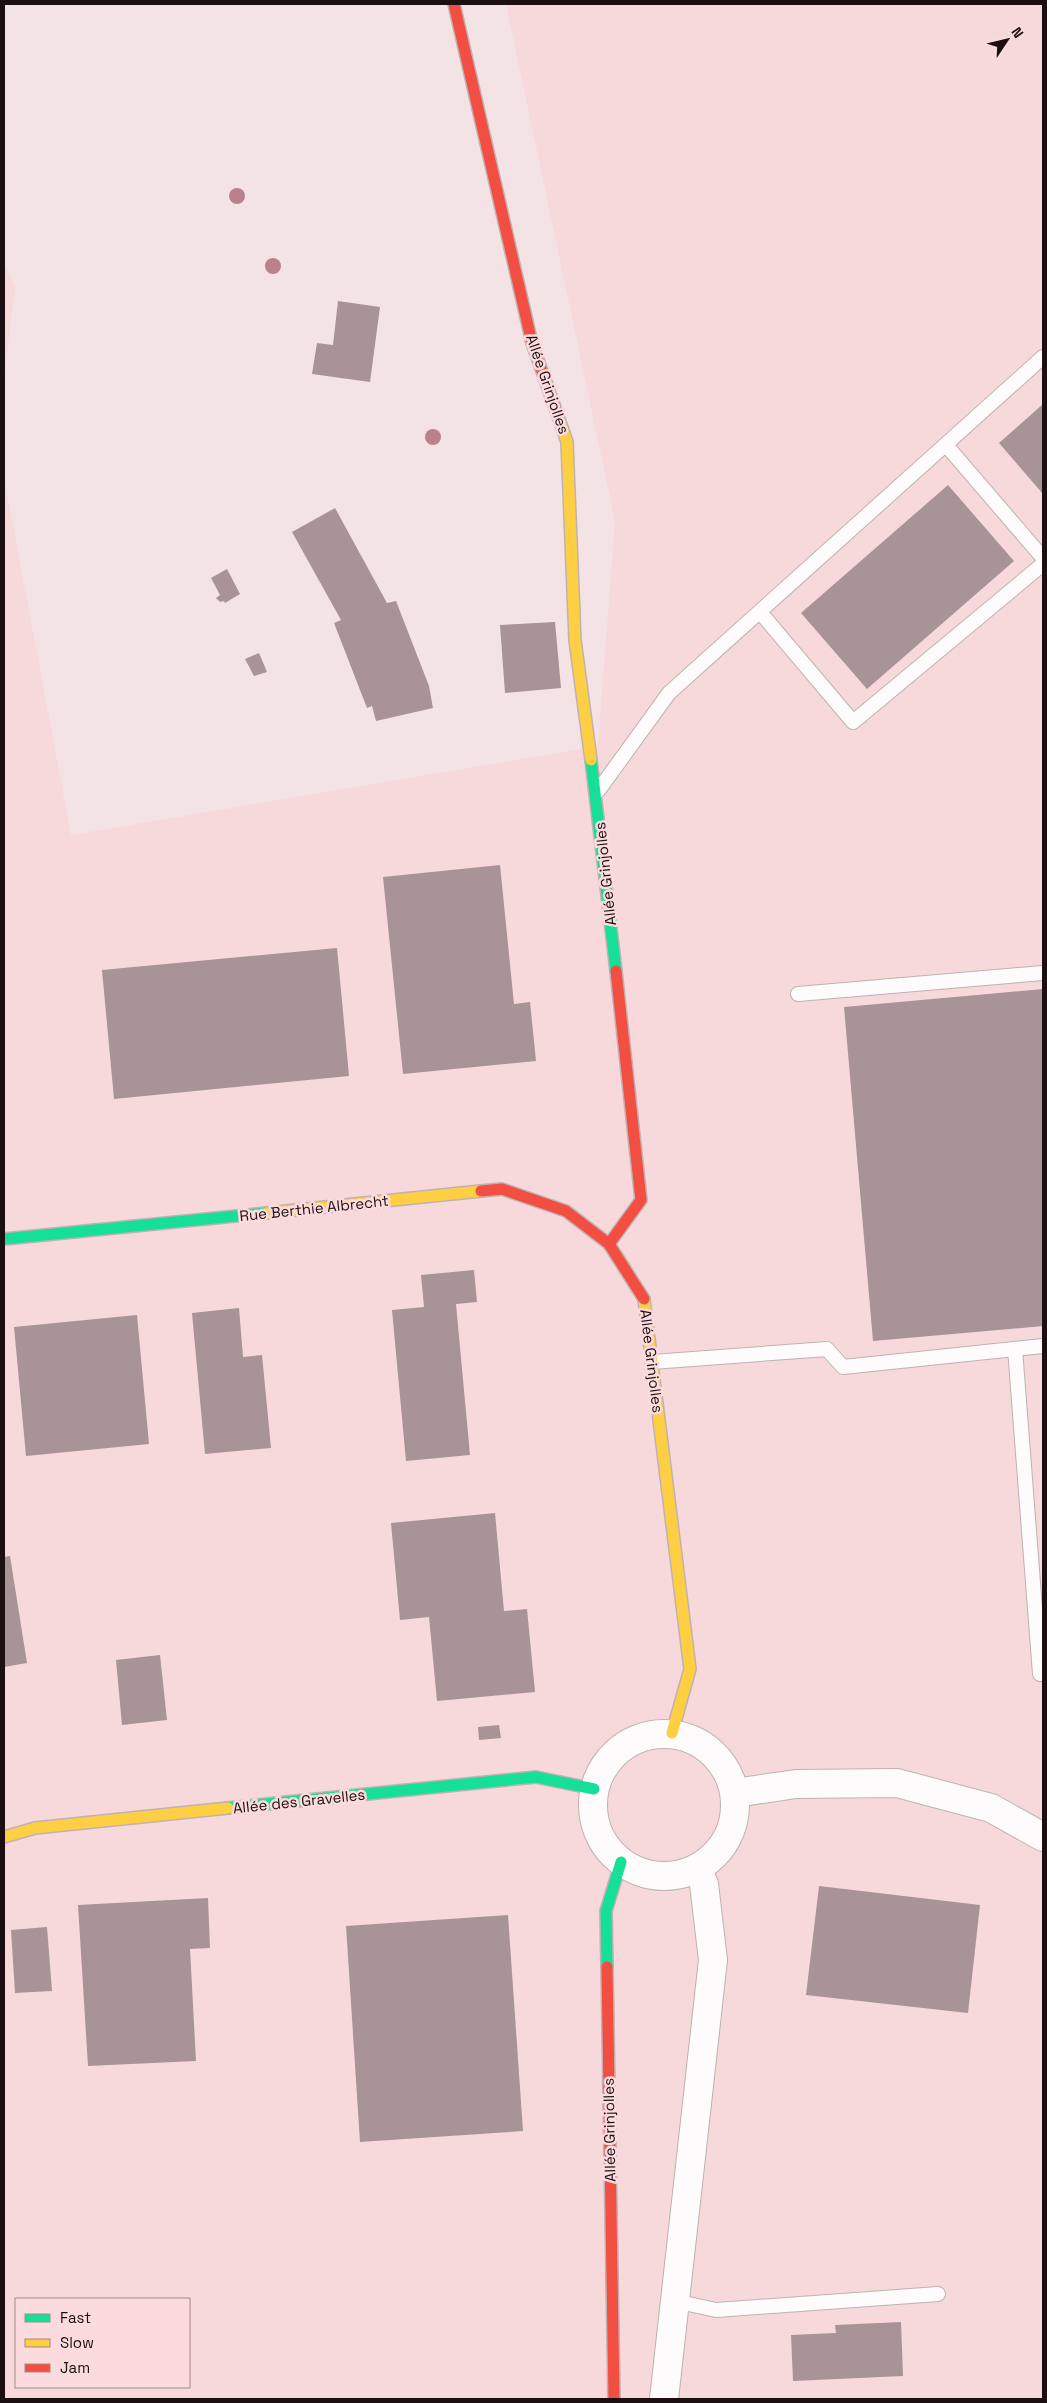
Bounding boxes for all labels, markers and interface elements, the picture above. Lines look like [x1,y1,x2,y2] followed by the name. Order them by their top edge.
[982,15,1032,65] north arrow
[1008,24,1028,42] text: N
[522,332,574,436] street label: Allée Grinjolles
[590,821,620,927] street label: Allée Grinjolles
[238,1191,390,1225] street label: Rue Berthie Albrecht
[636,1308,668,1414] street label: Allée Grinjolles
[232,1785,366,1817] street label: Allée des Gravelles
[599,2078,619,2182] street label: Allée Grinjolles
[15,2298,190,2388] legend
[60,2308,91,2327] text: Fast
[60,2333,94,2352] text: Slow
[60,2358,90,2377] text: Jam

